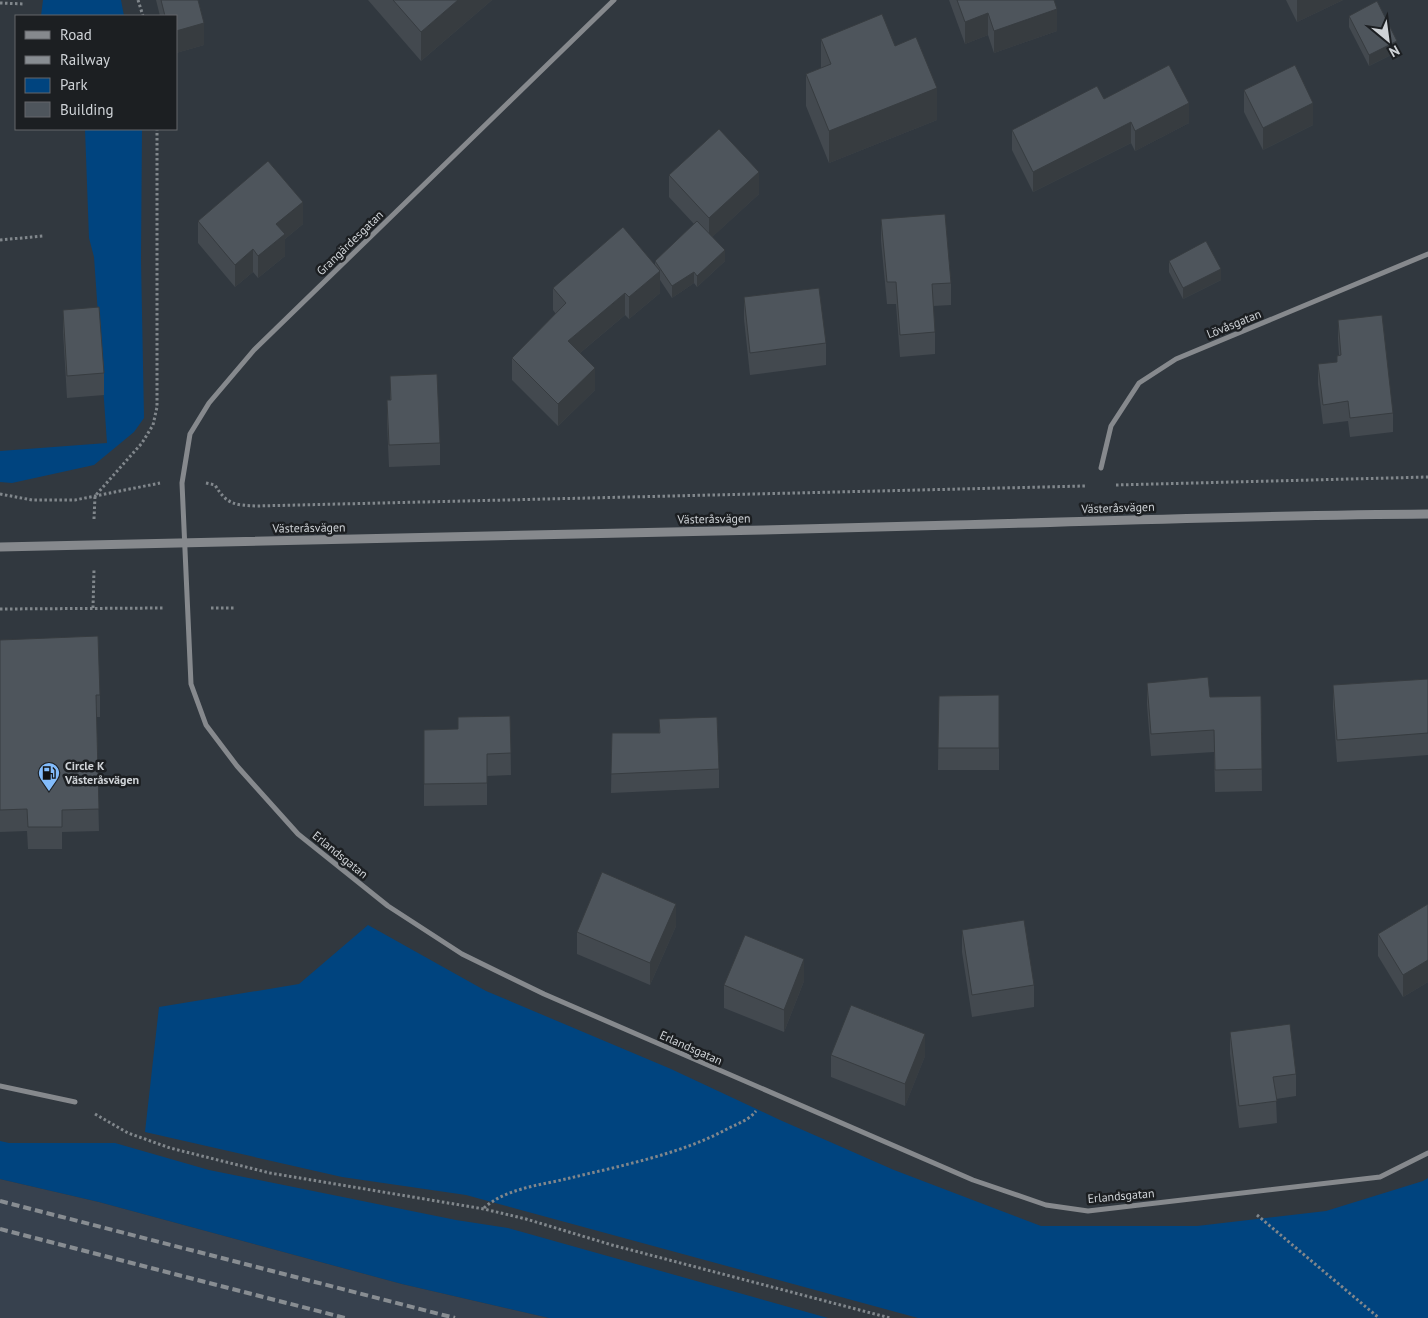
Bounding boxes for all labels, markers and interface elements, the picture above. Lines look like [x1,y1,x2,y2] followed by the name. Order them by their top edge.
[15,15,178,130] legend
[1363,15,1413,65] north arrow
[60,25,92,44] text: Road
[1386,41,1403,61] text: N
[60,50,110,69] text: Railway
[60,75,88,94] text: Park
[60,100,114,119] text: Building
[313,207,386,278] street label: Grangärdesgatan
[1204,306,1263,341] street label: Lövåsgatan
[1080,499,1155,516] street label: Västeråsvägen
[676,510,751,527] street label: Västeråsvägen
[271,519,346,536] street label: Västeråsvägen
[64,758,139,787] place label: Circle K Västeråsvägen
[37,761,61,792] fuel station icon: Circle K Västeråsvägen
[310,828,371,882] street label: Erlandsgatan
[658,1027,725,1068] street label: Erlandsgatan
[1087,1185,1155,1206] street label: Erlandsgatan

